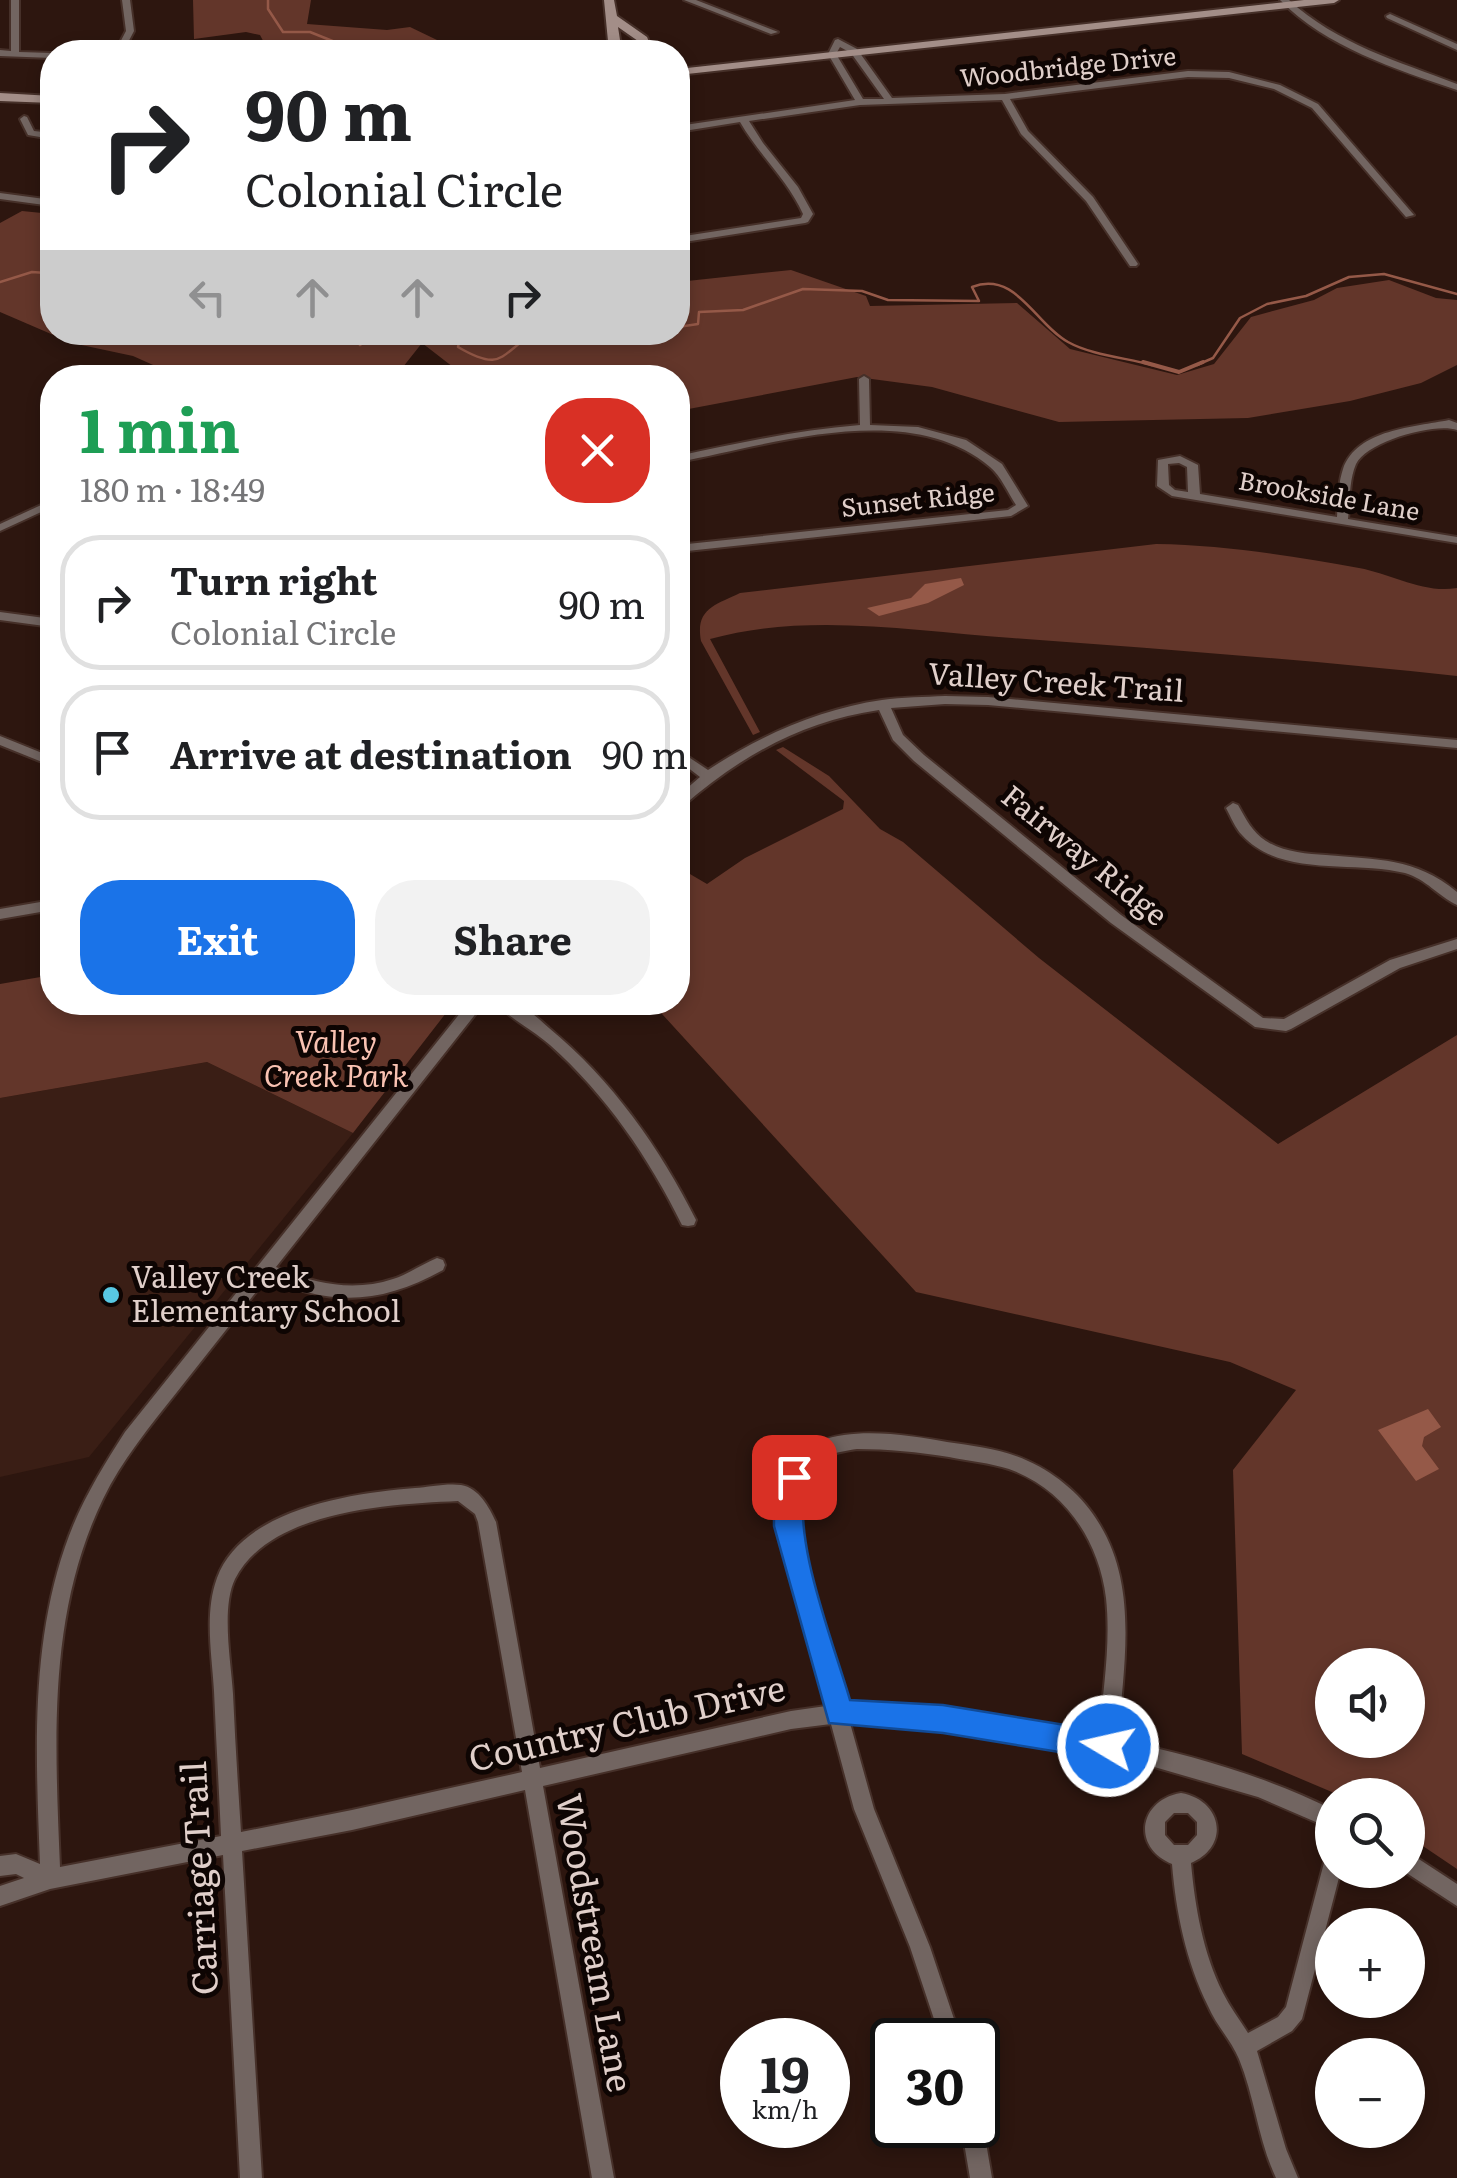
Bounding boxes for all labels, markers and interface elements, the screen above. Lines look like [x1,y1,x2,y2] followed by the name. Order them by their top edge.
[958,36,1178,95] street label: Woodbridge Drive
[245,59,412,163] text: 90 m
[80,80,210,210] icon: right
[245,154,563,221] text: Colonial Circle
[180,270,235,325] icon: left
[285,270,340,325] icon: ahead
[390,270,445,325] icon: ahead
[495,270,550,325] icon: right
[80,382,240,471] text: 1 min
[545,398,650,503] button: close
[1236,460,1423,529] street label: Brookside Lane
[80,464,265,512] text: 180 m · 18:49
[839,472,996,525] street label: Sunset Ridge
[170,550,377,607] text: Turn right
[559,574,645,631] text: 90 m
[85,575,140,630] icon: right
[170,607,396,655] text: Colonial Circle
[927,649,1185,711] street label: Valley Creek Trail
[170,724,572,781] text: Arrive at destination
[602,724,688,781] text: 90 m
[85,725,140,780] icon: arrive
[993,773,1179,935] street label: Fairway Ridge
[80,880,355,995] button: Exit
[375,880,650,995] button: Share
[264,1018,409,1096] park label: Valley Creek Park
[131,1253,400,1331] place label: Valley Creek Elementary School
[100,1284,122,1306] marker: Valley Creek Elementary School
[752,1435,837,1520] pin
[767,1450,822,1505] icon: arrive
[1315,1648,1425,2148] map controls
[1315,1648,1425,1758] button: sound
[463,1659,790,1783] street label: Country Club Drive
[1056,1694,1160,1798] position arrow
[165,1760,229,1996] street label: Carriage Trail
[1315,1778,1425,1888] button: search
[545,1789,649,2096] street label: Woodstream Lane
[1315,1908,1425,2018] button: +
[870,2018,1000,2148] speed limit sign: 30
[760,2034,810,2108] text: 19
[1315,2038,1425,2148] button: −
[752,2090,818,2127] text: km/h

